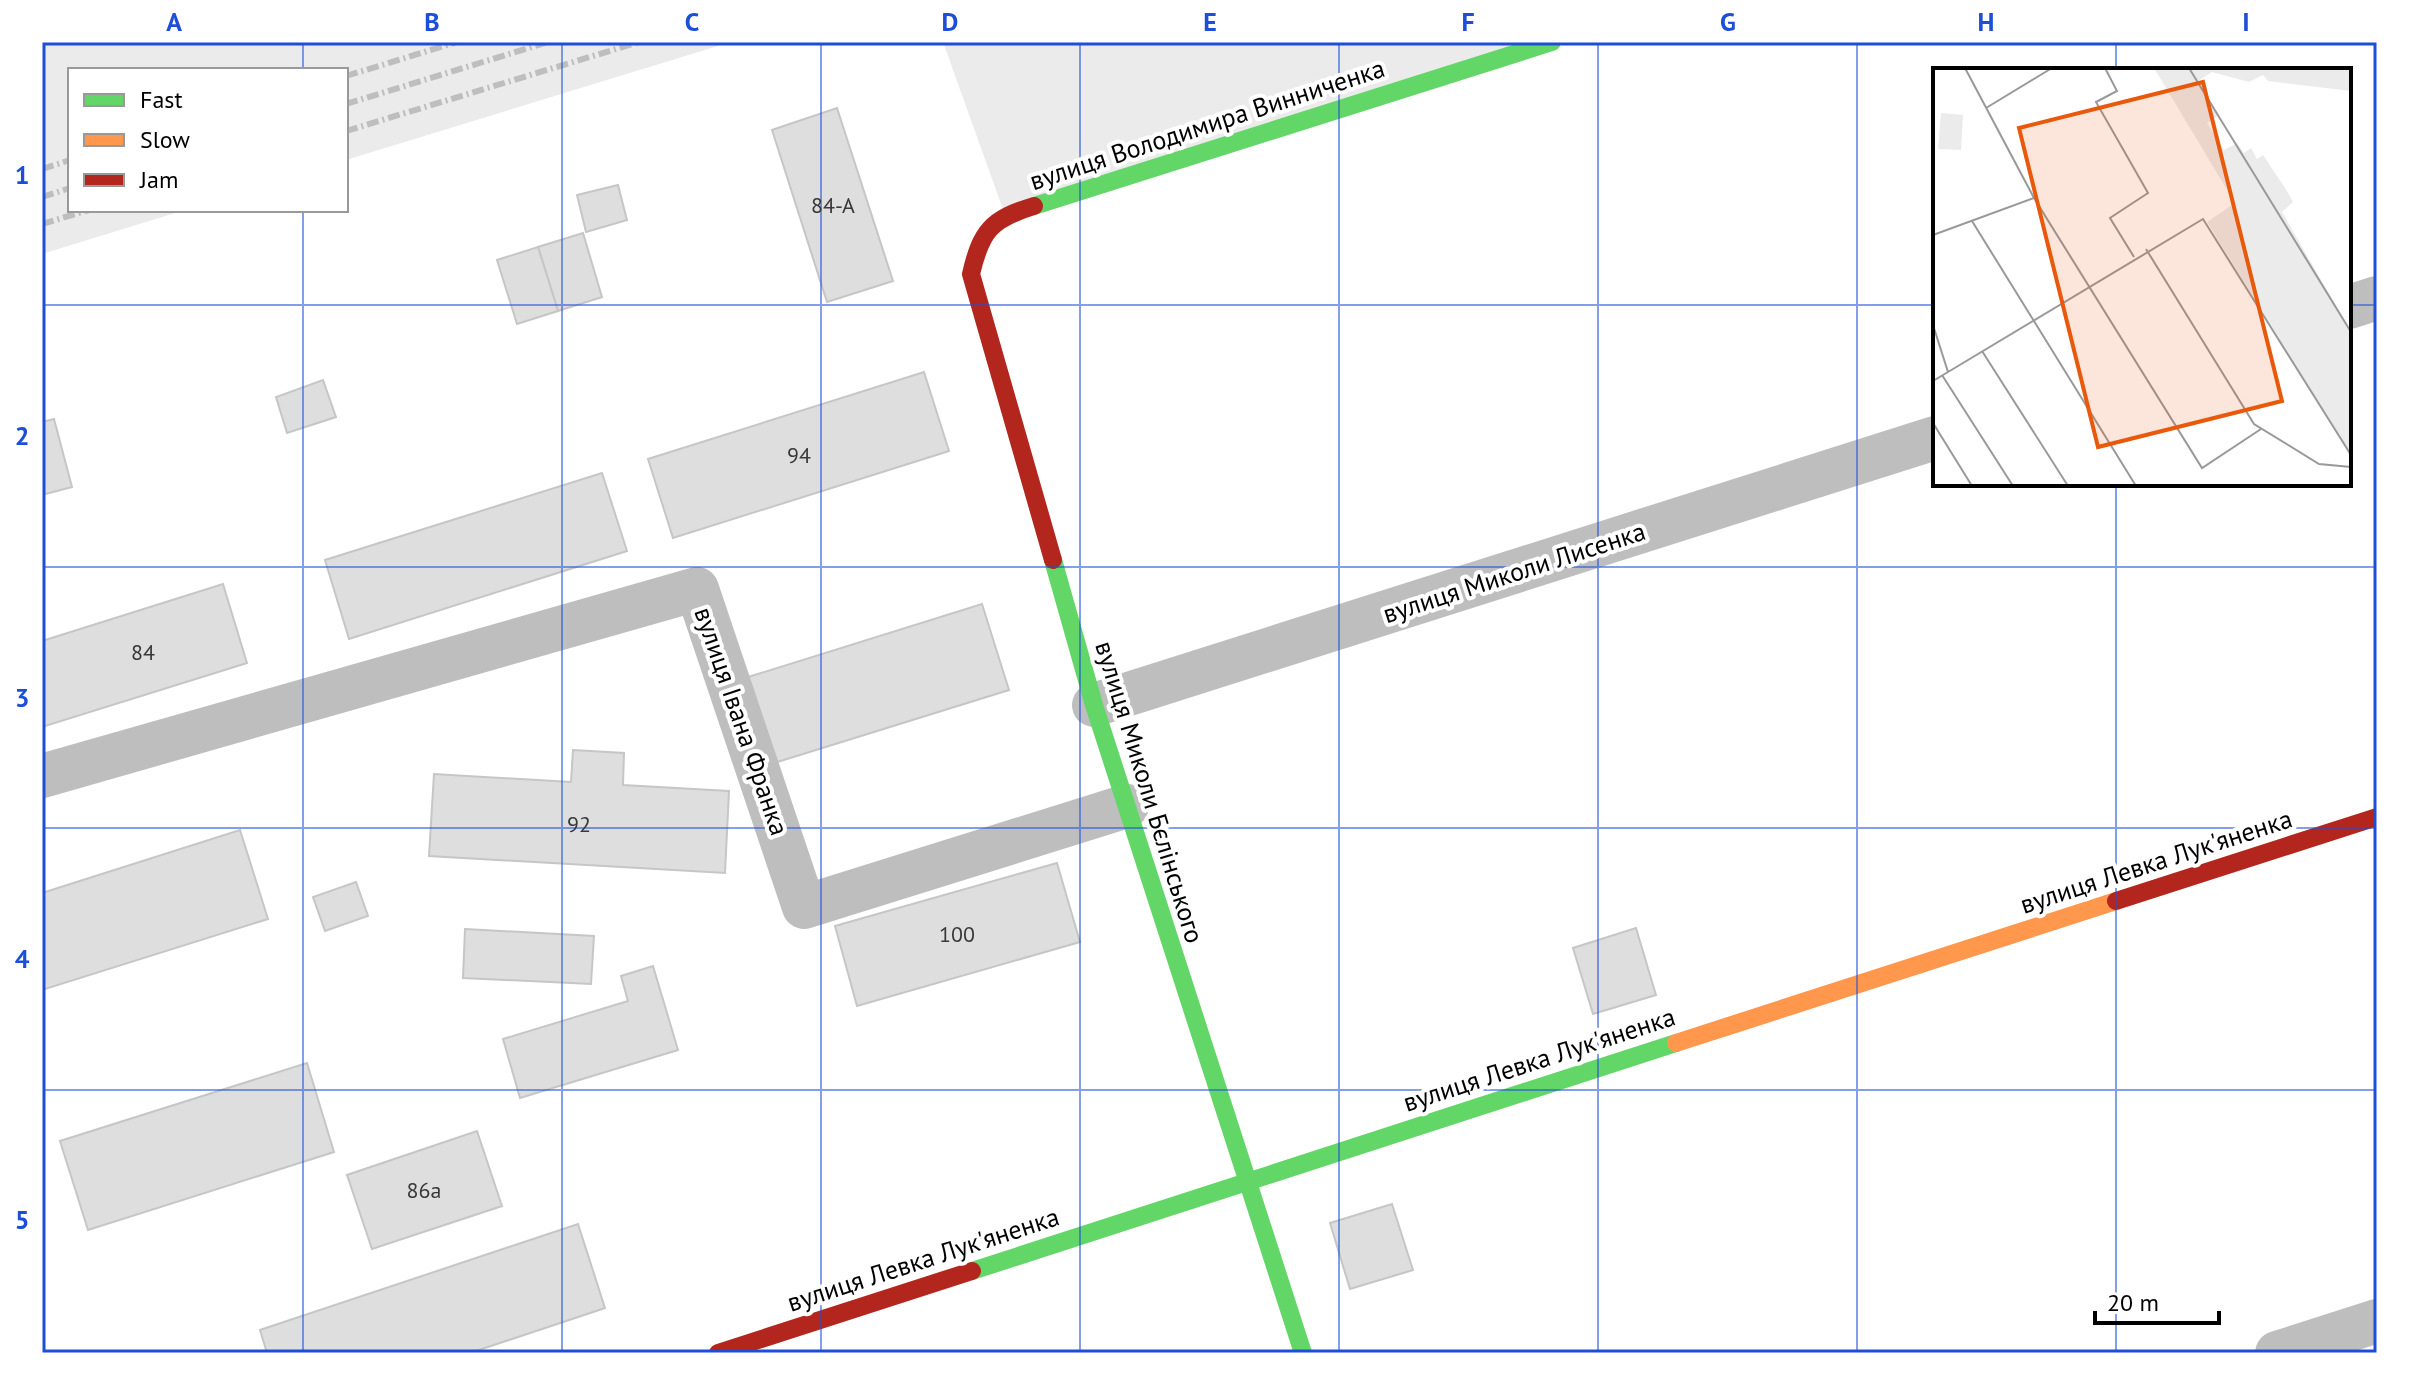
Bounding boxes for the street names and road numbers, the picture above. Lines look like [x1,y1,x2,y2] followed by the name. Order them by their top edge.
[1025,51,1389,197] street label: вулиця Володимира Винниченка
[1378,514,1650,630] street label: вулиця Миколи Лисенка
[687,602,797,840] street label: вулиця Івана Франка
[1088,637,1212,947] street label: вулиця Миколи Бєлінського
[2016,801,2296,921] street label: вулиця Левка Лук'яненка
[1399,999,1679,1119] street label: вулиця Левка Лук'яненка
[783,1199,1063,1319] street label: вулиця Левка Лук'яненка

